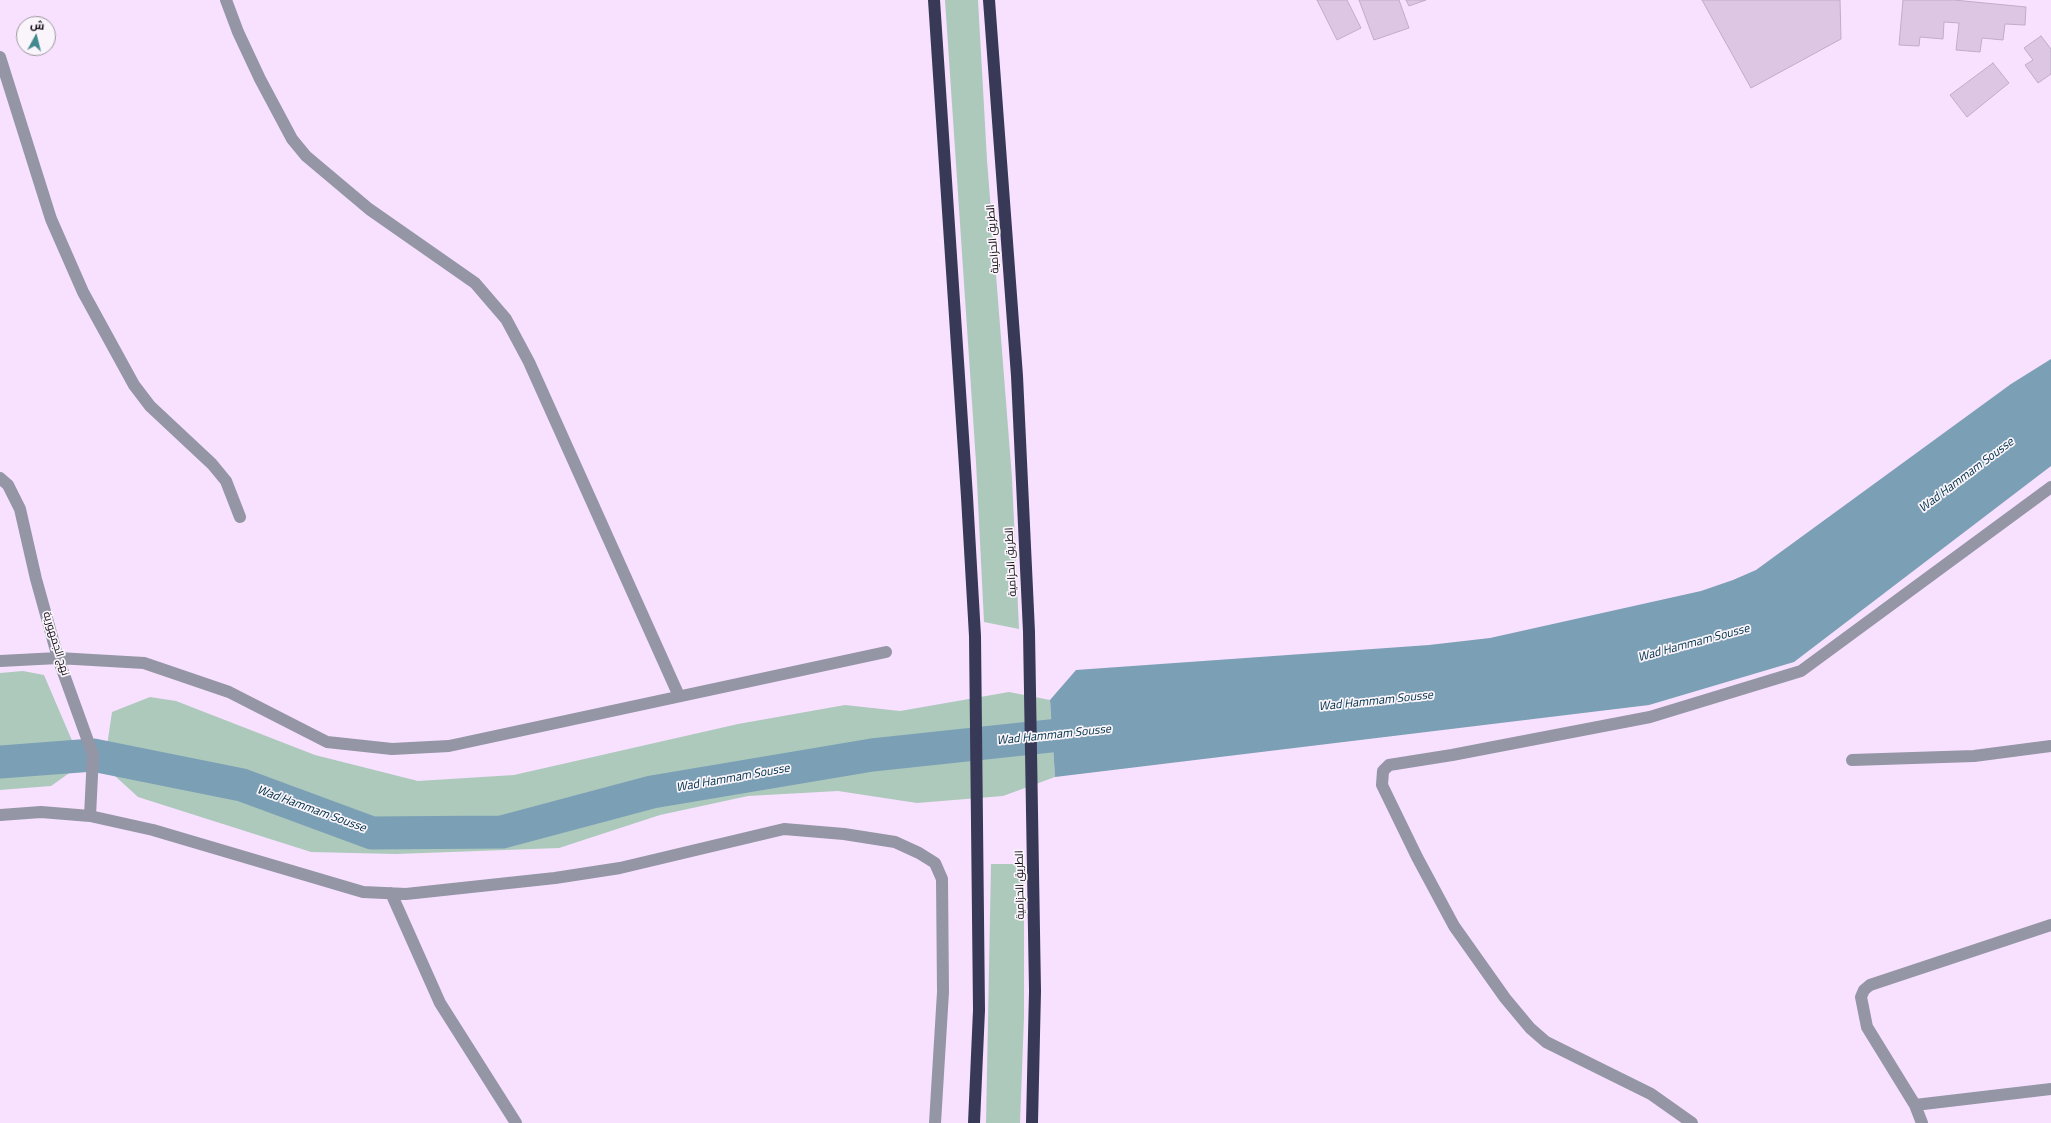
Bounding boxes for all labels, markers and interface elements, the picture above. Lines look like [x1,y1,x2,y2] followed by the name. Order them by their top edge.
[29,14,46,36] text: ش
[16,16,56,56] north arrow
[985,204,1003,274] street label: الطريق الحزامية
[1917,436,2017,516] water label: Wad Hammam Sousse
[1004,527,1020,597] street label: الطريق الحزامية
[39,610,71,678] street label: نهج الجمهورية
[1637,622,1751,666] water label: Wad Hammam Sousse
[1318,689,1434,715] water label: Wad Hammam Sousse
[996,723,1112,749] water label: Wad Hammam Sousse
[675,762,791,796] water label: Wad Hammam Sousse
[255,784,367,836] water label: Wad Hammam Sousse
[1014,850,1028,920] street label: الطريق الحزامية

